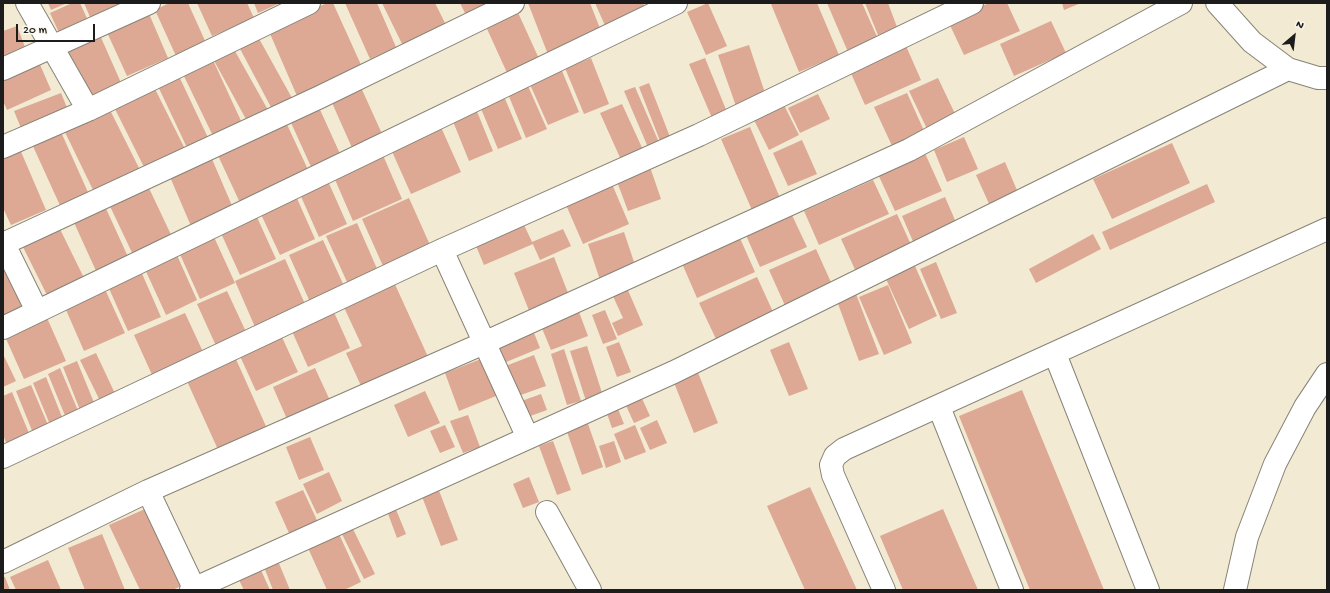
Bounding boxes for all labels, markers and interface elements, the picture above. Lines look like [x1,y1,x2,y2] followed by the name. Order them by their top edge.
[18,16,97,42] scale bar
[1274,16,1314,56] north arrow
[1294,18,1306,32] text: N
[23,24,47,38] text: 20 m

